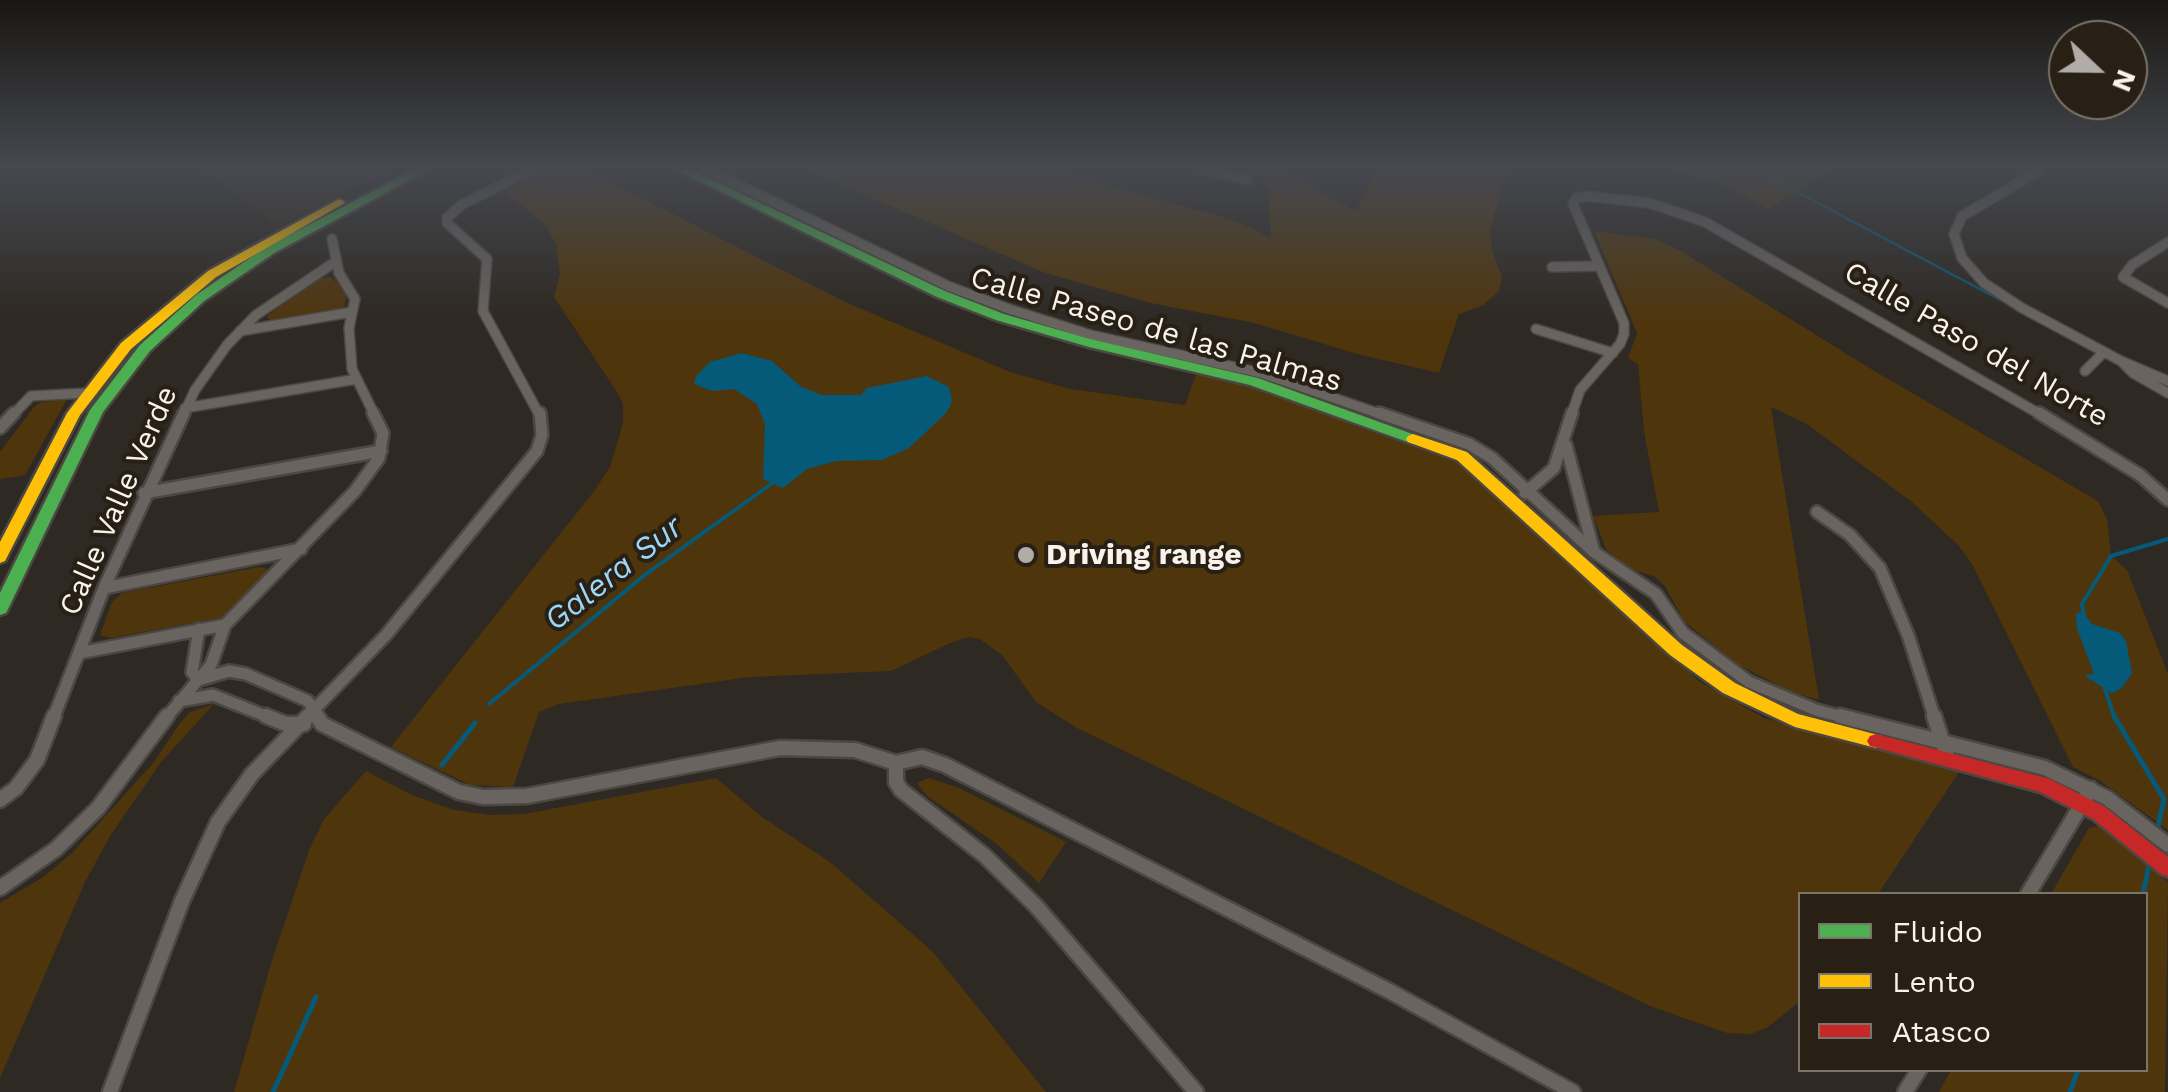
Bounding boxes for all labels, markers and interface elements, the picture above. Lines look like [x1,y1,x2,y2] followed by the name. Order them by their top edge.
[2048,20,2148,120] north arrow
[2105,65,2144,96] text: N
[1837,255,2115,435] street label: Calle Paso del Norte
[966,260,1346,400] street label: Calle Paseo de las Palmas
[52,381,186,621] street label: Calle Valle Verde
[537,508,691,640] water label: Galera Sur
[1046,537,1242,573] place label: Driving range
[1015,544,1037,566] marker: Driving range
[1798,892,2148,1072] legend
[1892,914,1983,949] text: Fluido
[1892,964,1976,999] text: Lento
[1892,1014,1991,1049] text: Atasco

